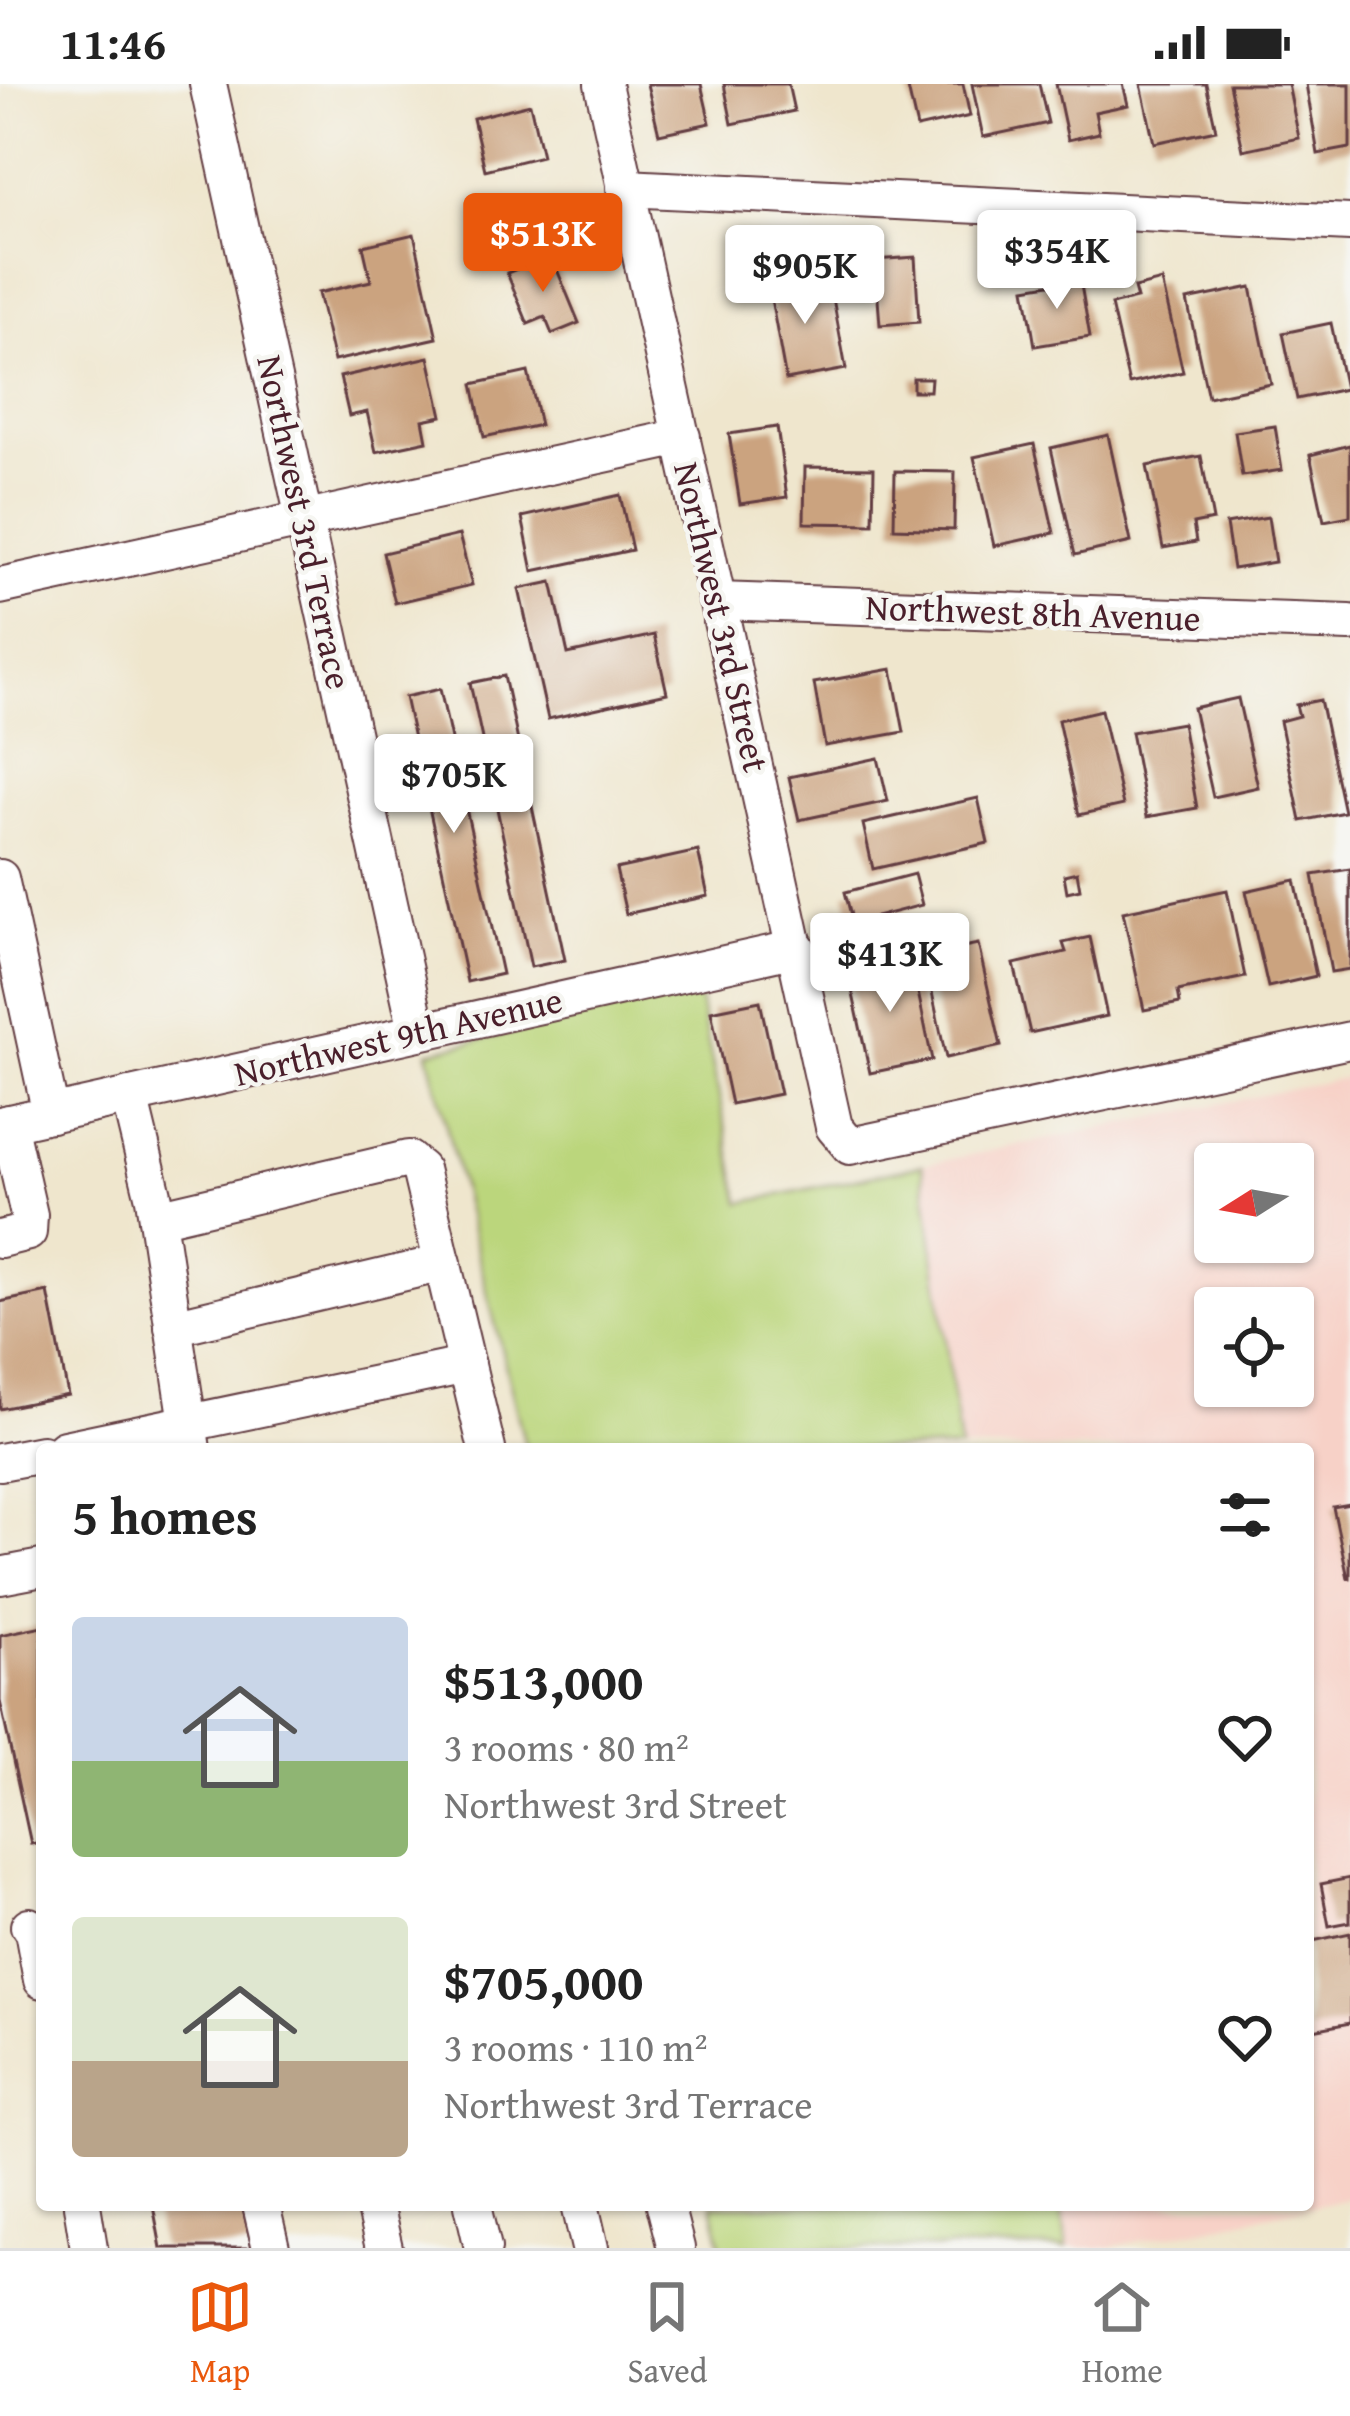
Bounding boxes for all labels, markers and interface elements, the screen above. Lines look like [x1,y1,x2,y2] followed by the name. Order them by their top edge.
[60,10,166,75] text: 11:46
[459,193,627,295] pin: $513K
[490,203,596,260] text: $513K
[973,210,1141,312] pin: $354K
[1004,220,1110,277] text: $354K
[721,225,889,327] pin: $905K
[752,235,858,292] text: $905K
[244,350,367,694] street label: Northwest 3rd Terrace
[661,457,784,777] street label: Northwest 3rd Street
[865,579,1201,644] street label: Northwest 8th Avenue
[370,734,538,836] pin: $705K
[401,744,507,801] text: $705K
[806,913,974,1015] pin: $413K
[837,923,943,980] text: $413K
[229,972,567,1099] street label: Northwest 9th Avenue
[1194,1143,1314,1263] north arrow
[1194,1143,1314,1407] map controls
[1194,1287,1314,1407] button: locate
[72,1478,258,1553] text: 5 homes
[1212,1482,1278,1548] icon: filters
[444,1643,643,1718] text: $513,000
[168,1665,312,1809] icon: home
[1212,1704,1278,1770] icon: heart
[444,1718,689,1775] text: 3 rooms · 80 m²
[444,1775,787,1832] text: Northwest 3rd Street
[444,1943,643,2018] text: $705,000
[168,1965,312,2109] icon: home
[1212,2004,1278,2070] icon: heart
[444,2018,708,2075] text: 3 rooms · 110 m²
[444,2075,812,2132] text: Northwest 3rd Terrace
[187,2274,253,2394] tab: Map
[627,2274,707,2394] tab: Saved
[1082,2274,1163,2394] tab: Home

